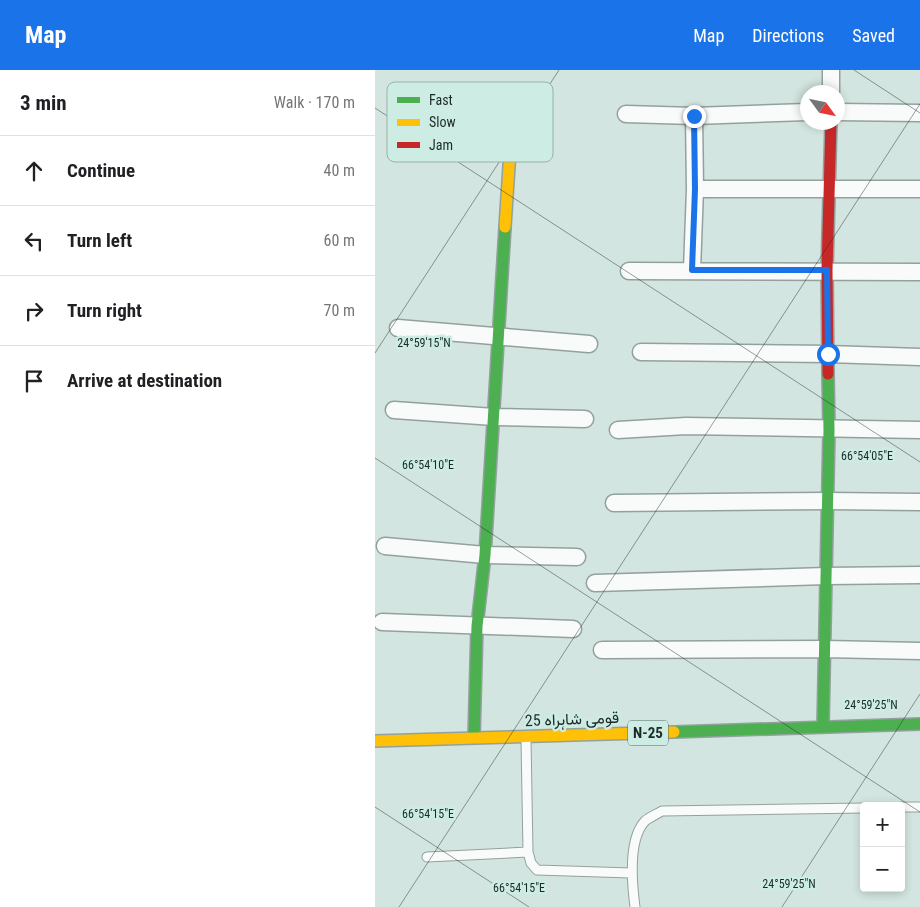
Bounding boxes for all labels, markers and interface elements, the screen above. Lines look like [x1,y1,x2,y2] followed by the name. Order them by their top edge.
[25,21,66,49] text: Map
[693,25,724,46] text: Map
[752,25,824,46] text: Directions
[852,25,895,46] text: Saved
[387,82,553,162] legend
[800,85,845,130] north arrow
[20,91,67,115] text: 3 min
[429,92,453,108] text: Fast
[274,93,355,112] text: Walk · 170 m
[683,105,706,128] route end
[429,114,456,130] text: Slow
[429,137,453,153] text: Jam
[20,157,48,185] icon: ahead
[67,159,135,182] text: Continue
[323,161,355,180] text: 40 m
[20,227,48,255] icon: left
[67,229,132,252] text: Turn left
[323,231,355,250] text: 60 m
[20,297,48,325] icon: right
[67,299,142,322] text: Turn right
[323,301,355,320] text: 70 m
[397,336,451,350] text: 24°59'15"N
[817,343,840,366] route start
[20,367,48,395] icon: arrive
[67,369,222,392] text: Arrive at destination
[841,449,893,463] text: 66°54'05"E
[402,458,454,472] text: 66°54'10"E
[844,698,898,712] text: 24°59'25"N
[524,708,620,731] street label: قومی شاہراہ 25
[628,720,668,746] road number: N-25
[860,802,905,892] map controls
[860,802,905,847] button: +
[402,807,454,821] text: 66°54'15"E
[860,847,905,892] button: −
[762,877,816,891] text: 24°59'25"N
[493,881,545,895] text: 66°54'15"E

